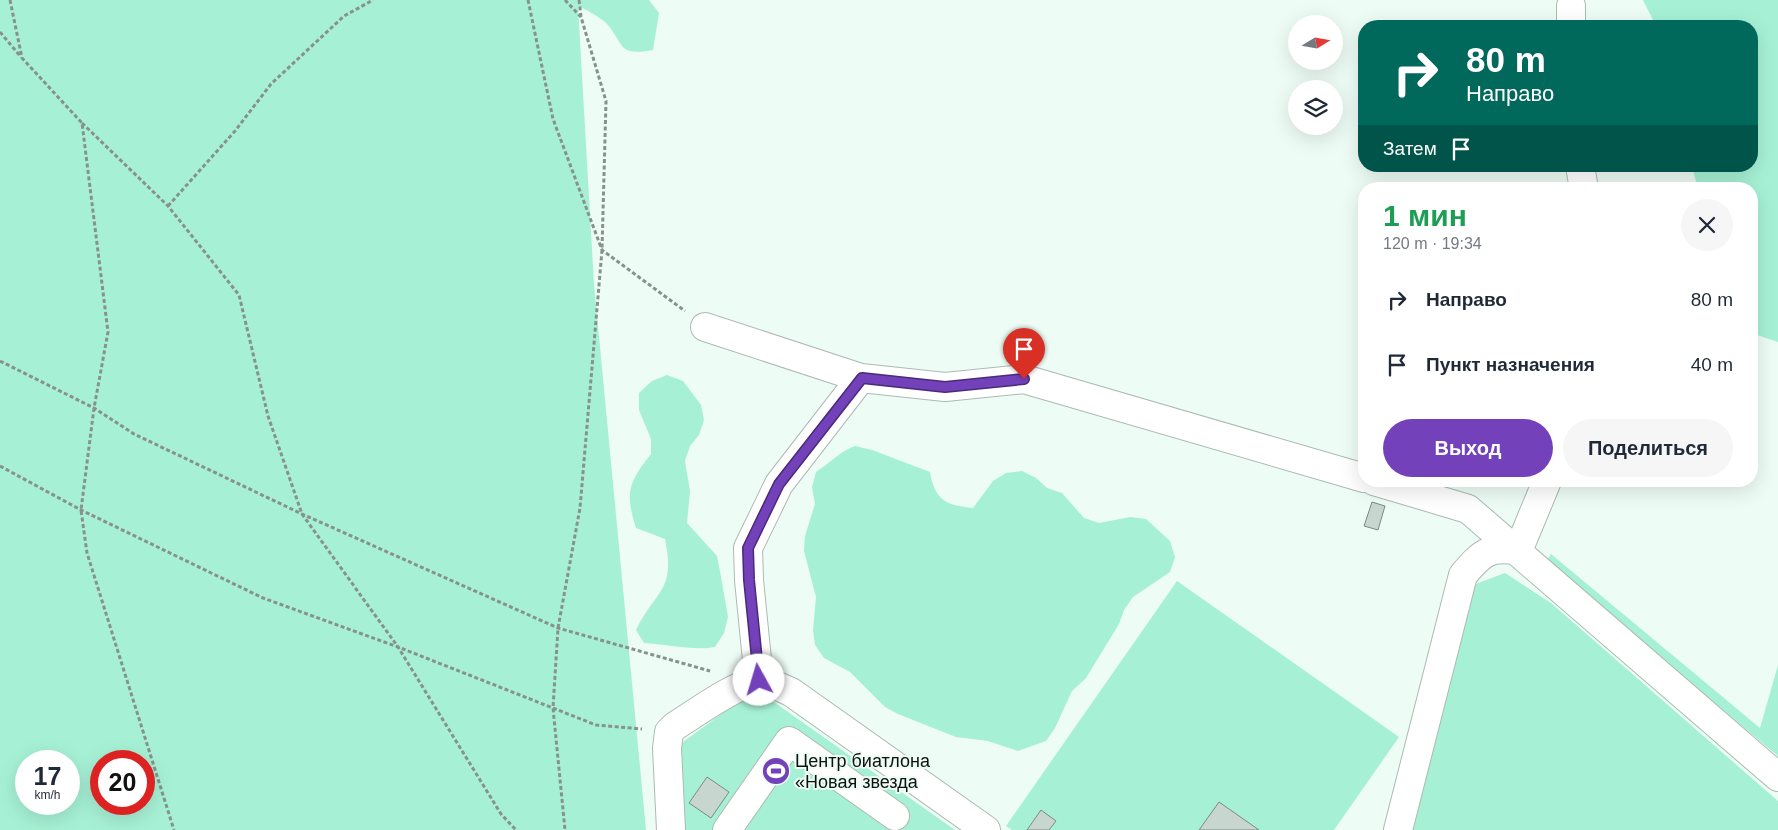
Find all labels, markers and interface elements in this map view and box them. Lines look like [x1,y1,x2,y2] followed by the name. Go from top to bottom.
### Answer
[1288,15,1342,70] north arrow
[1288,15,1343,135] map controls
[1383,40,1448,105] icon: right
[1466,40,1546,79] text: 80 m
[1288,80,1343,135] button: layers
[1466,81,1554,106] text: Направо
[1447,135,1475,163] icon: arrive
[1383,138,1437,159] text: Затем
[1383,199,1467,232] text: 1 мин
[1681,199,1733,251] button: close
[1383,235,1482,252] text: 120 m · 19:34
[1383,286,1411,314] icon: right
[1426,289,1507,310] text: Направо
[1691,289,1733,310] text: 80 m
[1003,328,1045,379] pin
[1010,335,1038,363] icon: arrive
[1383,351,1411,379] icon: arrive
[1426,354,1595,375] text: Пункт назначения
[1691,354,1733,375] text: 40 m
[1383,419,1553,477] button: Выход
[1563,419,1733,477] button: Поделиться
[732,653,784,705] position arrow
[90,750,155,815] speed limit sign: 20
[795,751,931,792] place label: Центр биатлона «Новая звезда
[761,756,791,786] sports icon: Центр биатлона «Новая звезда
[34,762,61,790] text: 17
[34,788,61,802] text: km/h

